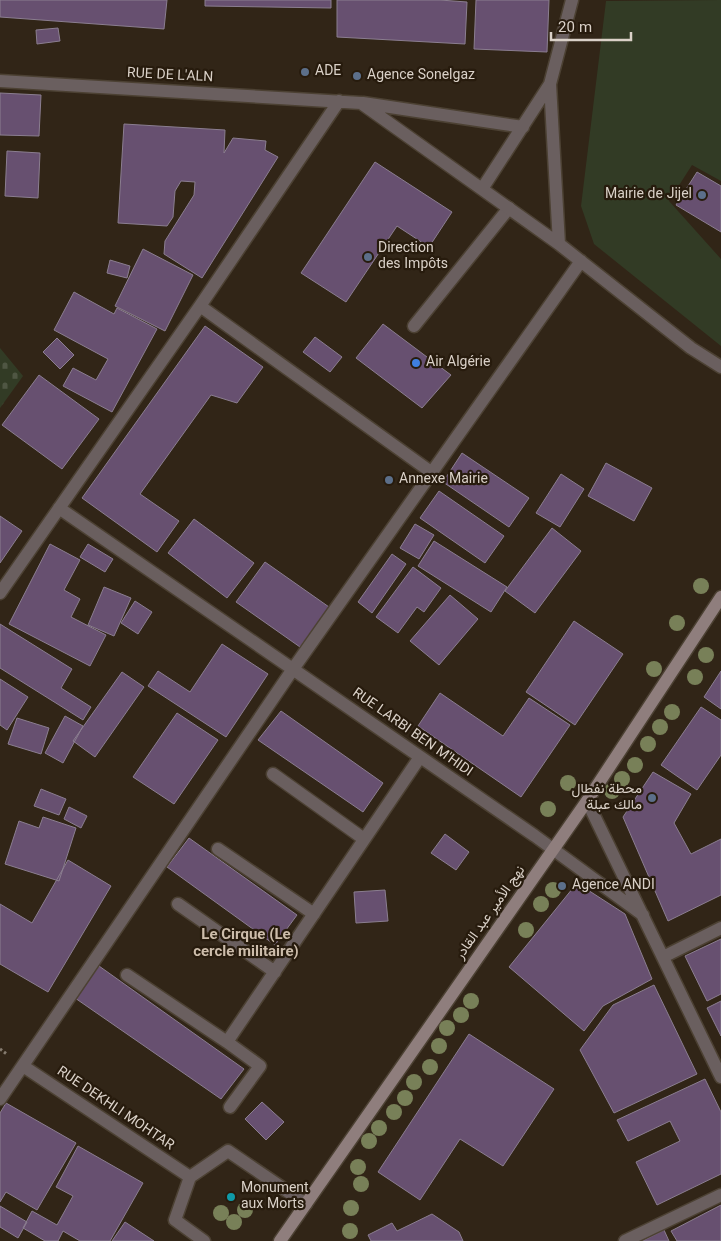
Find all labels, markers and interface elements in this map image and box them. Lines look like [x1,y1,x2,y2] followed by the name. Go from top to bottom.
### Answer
[551,10,631,42] scale bar
[558,17,592,40] text: 20 m
[315,61,341,83] place label: ADE
[126,63,214,89] street label: RUE DE L'ALN
[367,65,475,87] place label: Agence Sonelgaz
[299,66,311,78] marker: ADE
[351,70,363,82] marker: Agence Sonelgaz
[605,184,692,206] place label: Mairie de Jijel
[696,189,708,201] marker: Mairie de Jijel
[378,238,448,276] place label: Direction des Impôts
[362,251,374,263] marker: Direction des Impôts
[426,352,490,374] place label: Air Algérie
[410,357,422,369] marker: Air Algérie
[399,469,488,491] place label: Annexe Mairie
[383,474,395,486] marker: Annexe Mairie
[347,683,477,783] street label: RUE LARBI BEN M'HIDI
[572,779,642,817] place label: محطة نفطال مالك عبلة
[646,792,658,804] marker: محطة نفطال مالك عبلة
[450,861,532,965] street label: نهج الأمير عبد القادر
[572,875,655,897] place label: Agence ANDI
[556,880,568,892] marker: Agence ANDI
[193,924,299,964] district label: Le Cirque (Le cercle militaire)
[52,1061,179,1157] street label: RUE DEKHLI MOHTAR
[241,1178,309,1216] place label: Monument aux Morts
[225,1191,237,1203] marker: Monument aux Morts

